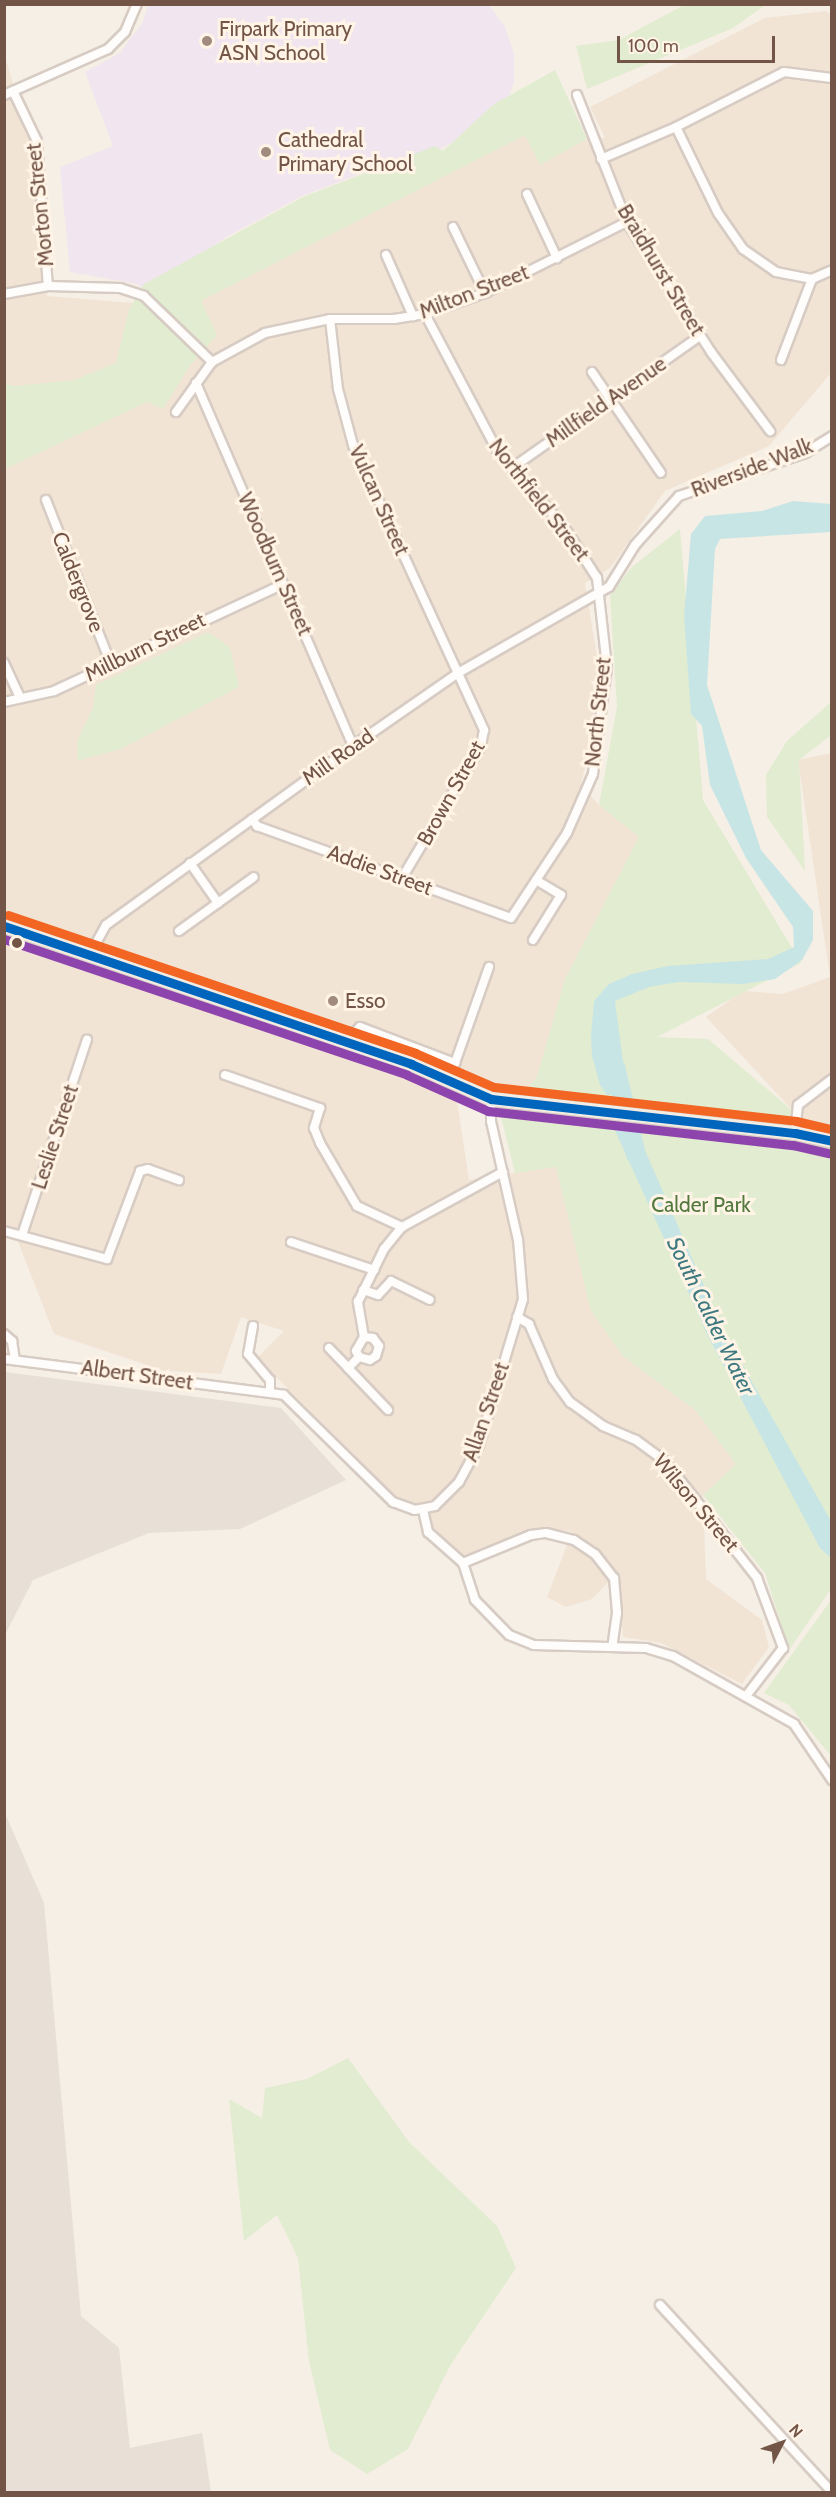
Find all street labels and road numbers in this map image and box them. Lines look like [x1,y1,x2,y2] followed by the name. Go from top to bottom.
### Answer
[21,142,59,268] street label: Morton Street
[612,200,710,340] street label: Braidhurst Street
[416,260,532,324] street label: Milton Street
[541,351,671,453] street label: Millfield Avenue
[688,433,816,503] street label: Riverside Walk
[483,434,595,566] street label: Northfield Street
[344,441,414,559] street label: Vulcan Street
[232,489,318,639] street label: Woodburn Street
[46,528,110,636] street label: Caldergrove
[81,607,209,687] street label: Millburn Street
[580,656,616,768] street label: North Street
[297,723,379,791] street label: Mill Road
[412,736,490,850] street label: Brown Street
[324,839,436,901] street label: Addie Street
[26,1081,84,1193] street label: Leslie Street
[80,1355,194,1395] street label: Albert Street
[457,1359,515,1465] street label: Allan Street
[648,1449,744,1557] street label: Wilson Street

